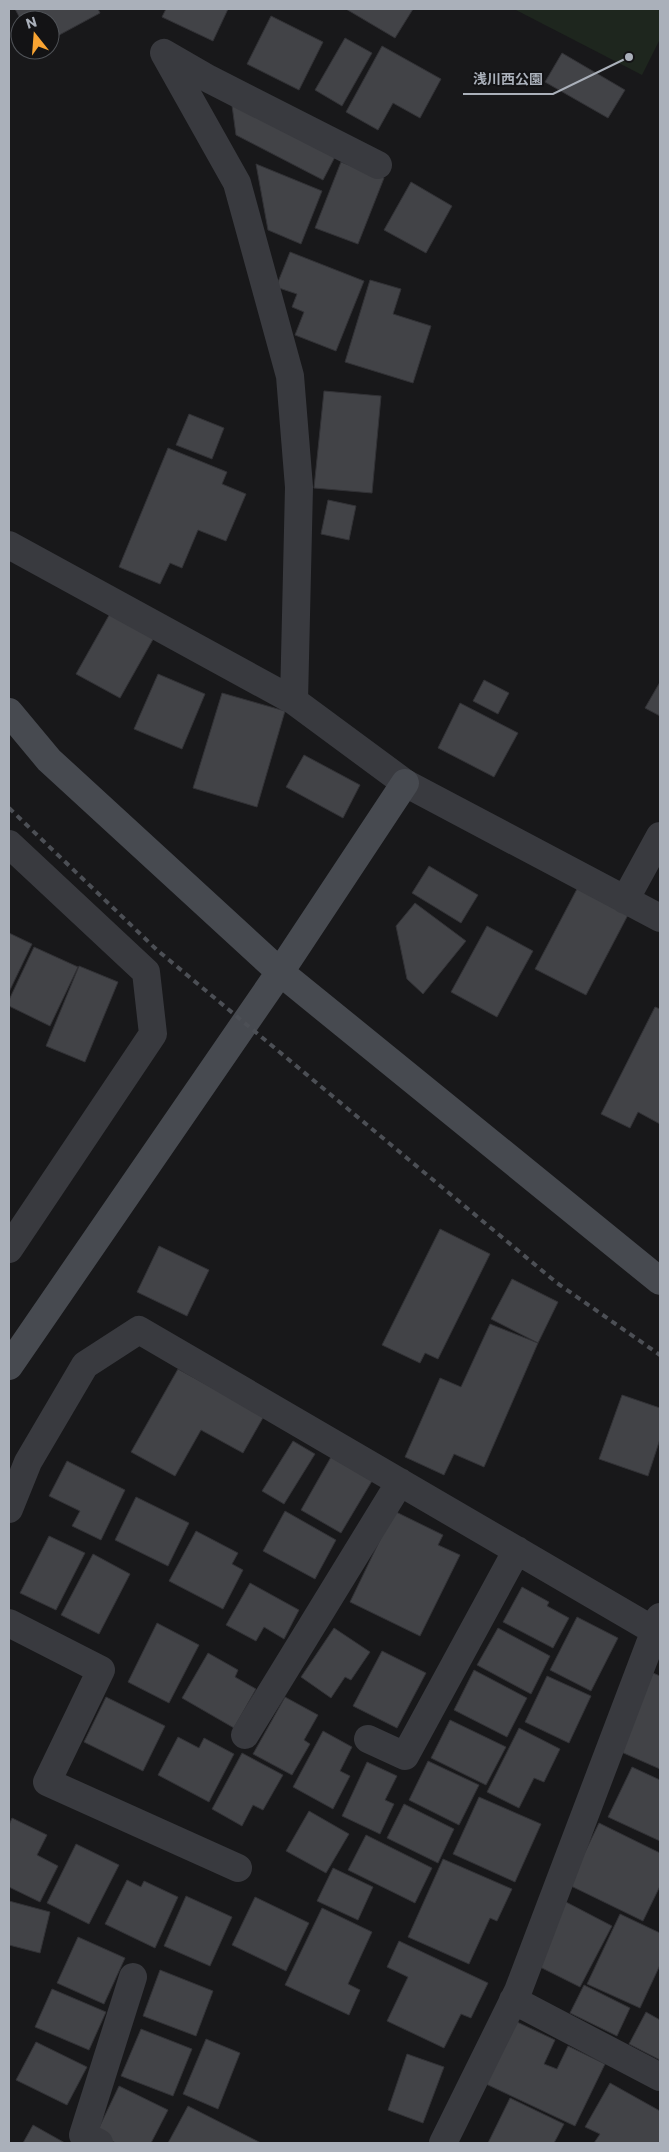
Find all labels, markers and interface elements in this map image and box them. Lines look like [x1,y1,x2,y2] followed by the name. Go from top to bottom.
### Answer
[10,10,60,60] north arrow
[24,12,39,32] text: N
[463,65,553,94] callout: 浅川西公園
[473,70,543,87] text: 浅川西公園

